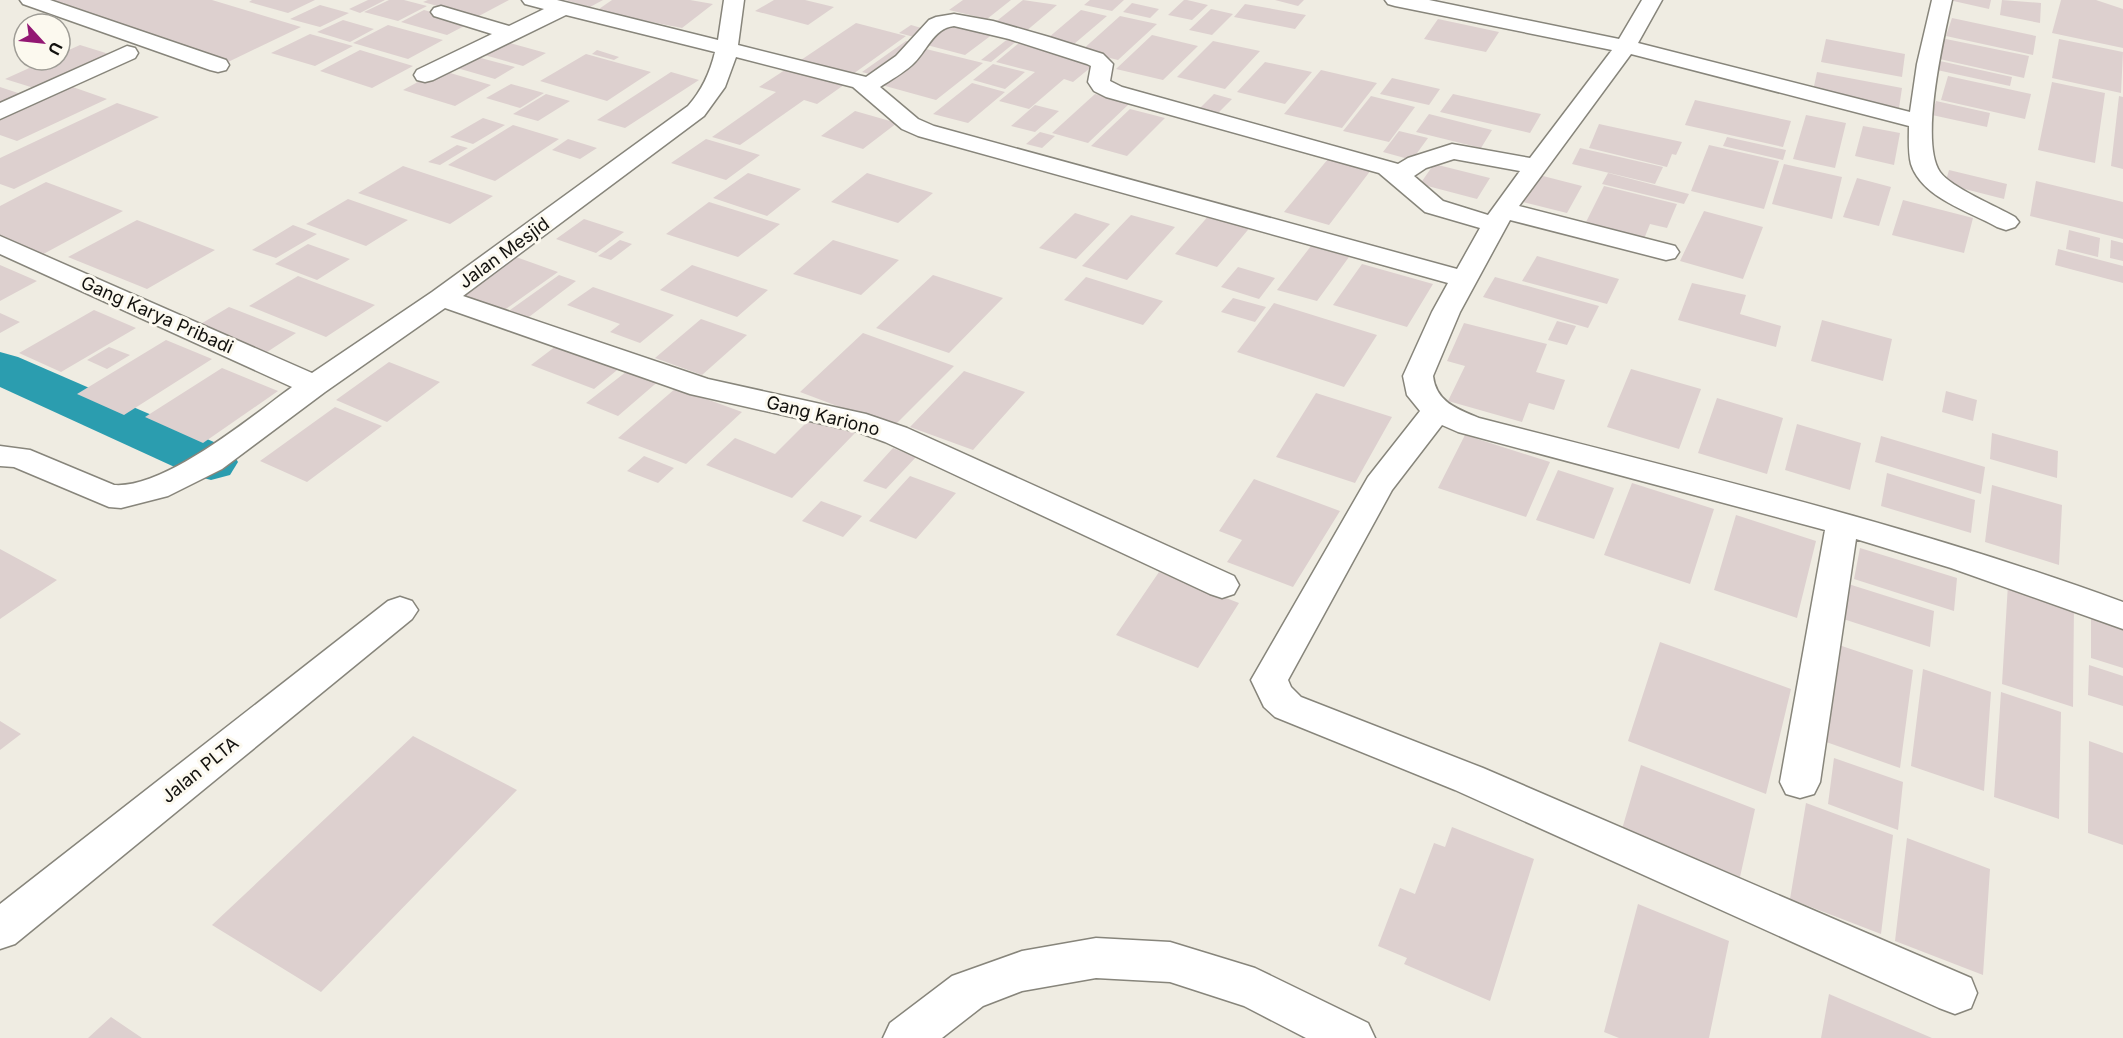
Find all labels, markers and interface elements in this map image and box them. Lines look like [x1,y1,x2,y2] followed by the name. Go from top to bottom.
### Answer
[12,12,72,72] north arrow
[44,39,67,59] text: U
[454,213,553,292] street label: Jalan Mesjid
[78,272,237,358] street label: Gang Karya Pribadi
[764,391,882,440] street label: Gang Kariono
[157,732,242,807] street label: Jalan PLTA

